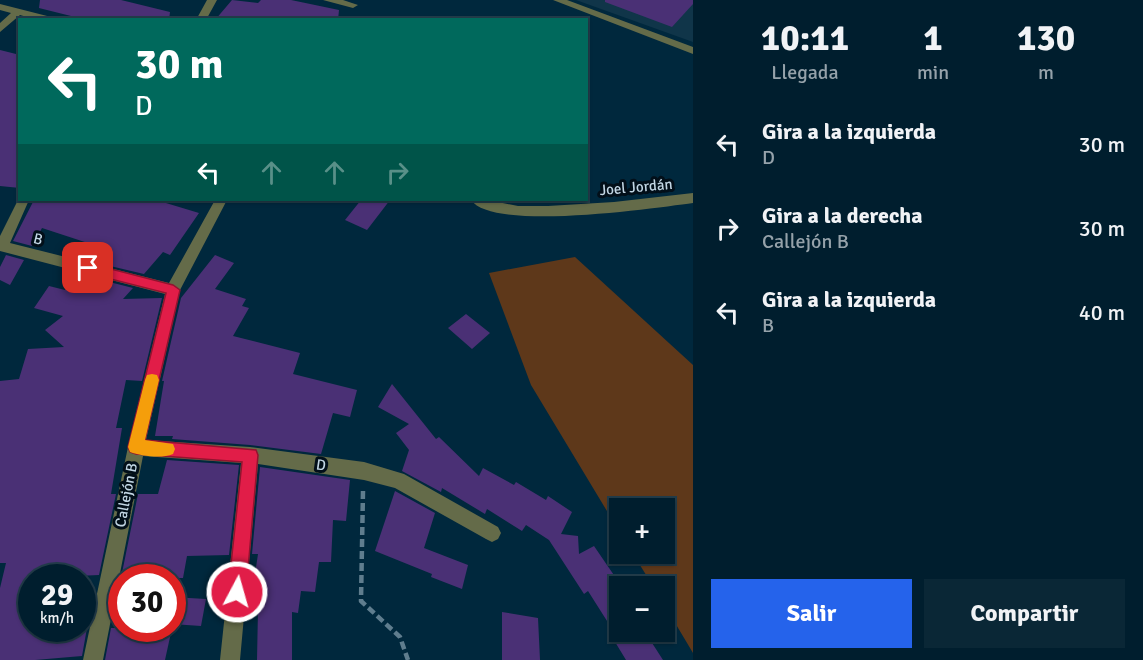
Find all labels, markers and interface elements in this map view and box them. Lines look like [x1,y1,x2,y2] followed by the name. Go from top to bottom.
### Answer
[761,16,849,61] text: 10:11
[923,16,943,61] text: 1
[1017,16,1075,61] text: 130
[135,39,224,90] text: 30 m
[36,42,114,120] icon: left
[771,60,839,85] text: Llegada
[917,60,949,85] text: min
[1038,60,1054,85] text: m
[135,90,153,123] text: D
[762,118,936,145] text: Gira a la izquierda
[711,128,744,161] icon: left
[1079,131,1125,158] text: 30 m
[762,145,775,170] text: D
[192,156,225,189] icon: left
[255,156,288,189] icon: ahead
[318,156,351,189] icon: ahead
[381,156,414,189] icon: right
[599,175,673,199] street label: Joel Jordán
[762,202,923,229] text: Gira a la derecha
[711,212,744,245] icon: right
[1079,215,1125,242] text: 30 m
[31,229,45,249] street label: B
[762,229,849,254] text: Callejón B
[62,242,113,293] pin
[71,251,104,284] icon: arrive
[762,286,936,313] text: Gira a la izquierda
[711,296,744,329] icon: left
[1079,299,1125,326] text: 40 m
[762,313,774,338] text: B
[315,455,327,475] street label: D
[111,461,141,529] street label: Callejón B
[609,498,675,642] map controls
[609,498,675,564] button: +
[205,560,269,624] position arrow
[108,564,186,642] speed limit sign: 30
[609,576,675,642] button: −
[41,577,73,614] text: 29
[711,579,912,648] button: Salir
[924,579,1125,648] button: Compartir
[40,609,74,627] text: km/h

